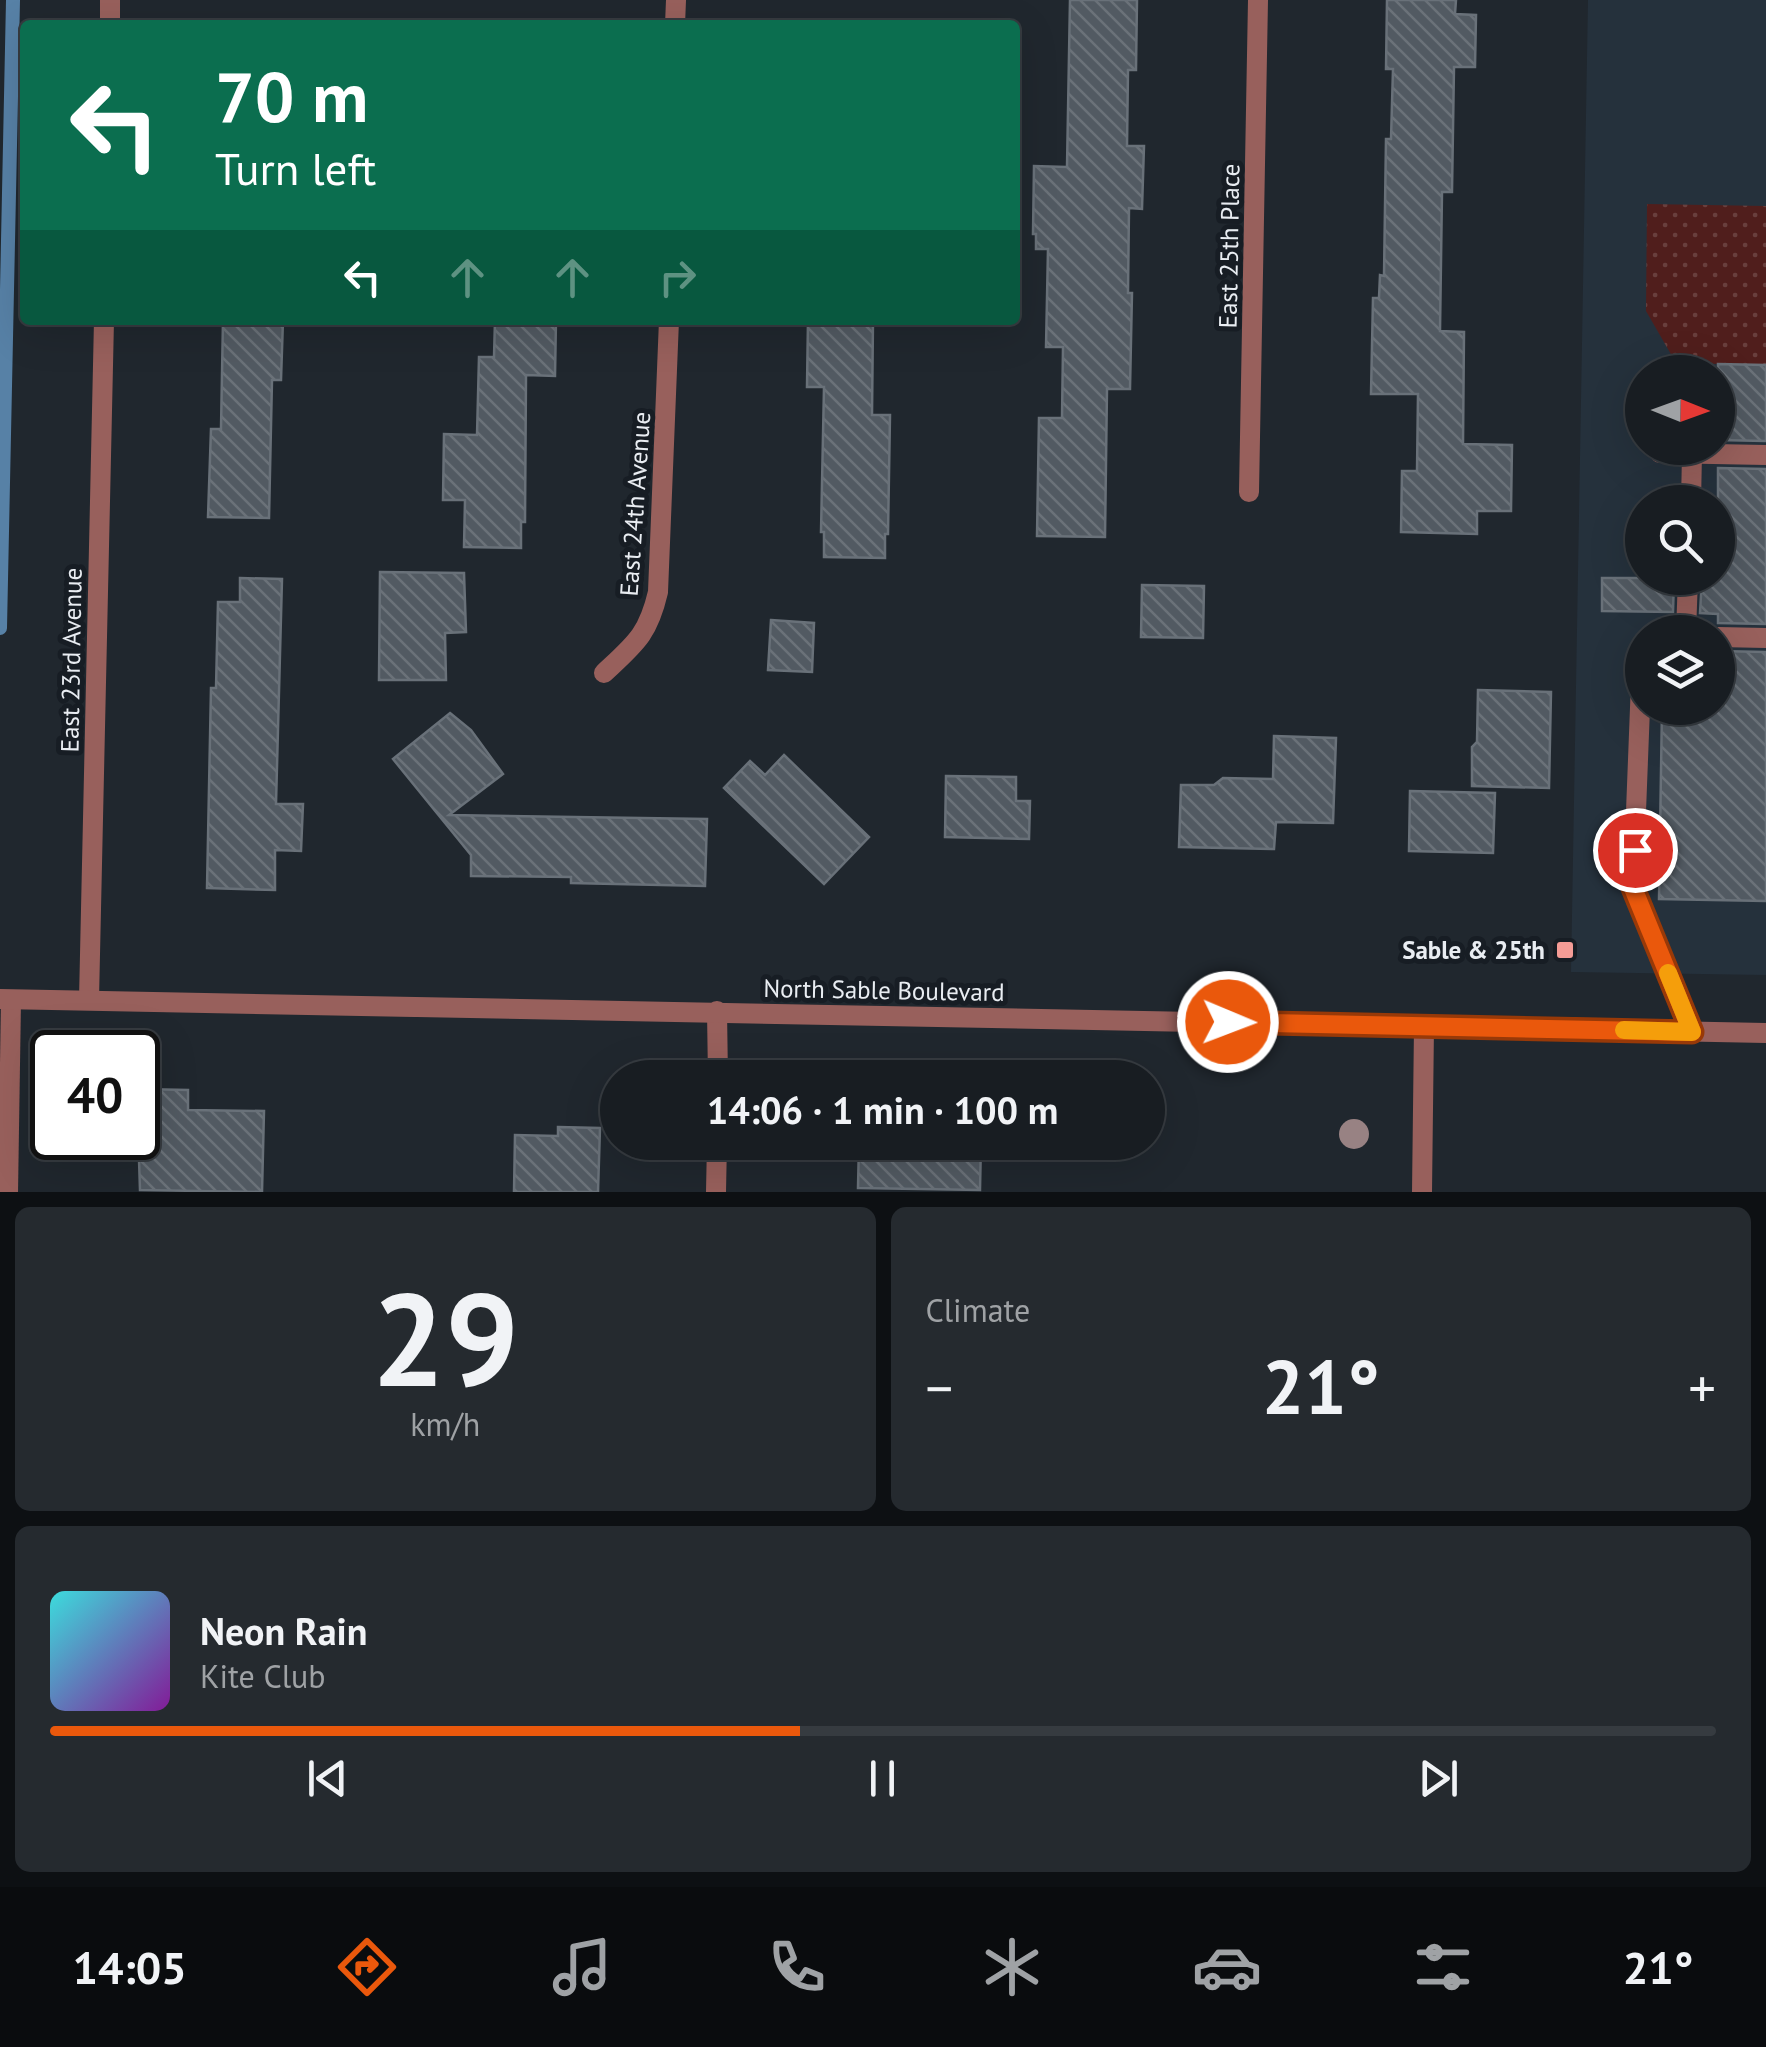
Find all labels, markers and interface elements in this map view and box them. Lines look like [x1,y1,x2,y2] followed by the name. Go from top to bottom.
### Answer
[215,51,368,141] text: 70 m
[50,60,180,190] icon: left
[215,139,376,197] text: Turn left
[1212,163,1246,329] street label: East 25th Place
[335,250,390,305] icon: left
[440,250,495,305] icon: ahead
[545,250,600,305] icon: ahead
[650,250,705,305] icon: right
[1625,355,1735,465] north arrow
[1625,355,1735,725] map controls
[613,411,657,597] street label: East 24th Avenue
[1625,485,1735,595] button: search
[53,567,89,753] street label: East 23rd Avenue
[1625,615,1735,725] button: layers
[1593,808,1678,893] pin
[1608,823,1663,878] icon: arrive
[1402,934,1545,966] place label: Sable & 25th
[1554,939,1576,961] marker: Sable & 25th
[1176,970,1280,1074] position arrow
[763,972,1005,1008] street label: North Sable Boulevard
[30,1030,160,1160] speed limit sign: 40
[707,1085,1058,1134] text: 14:06 · 1 min · 100 m
[372,1254,519,1422] text: 29
[926,1289,1030,1331] text: Climate
[1262,1338,1380,1435] text: 21°
[926,1352,953,1423] text: −
[1688,1352,1716,1423] text: +
[410,1403,480,1445] text: km/h
[200,1606,367,1655] text: Neon Rain
[200,1655,326,1697] text: Kite Club
[300,1751,355,1806] icon: previous
[855,1751,910,1806] icon: pause
[1411,1751,1466,1806] icon: next
[332,1932,402,2002] icon: directions
[547,1932,617,2002] icon: music
[762,1932,832,2002] icon: phone
[977,1932,1047,2002] icon: climate
[1192,1932,1262,2002] icon: car
[1408,1932,1478,2002] icon: filters
[73,1938,187,1996] text: 14:05
[1623,1938,1693,1996] text: 21°

